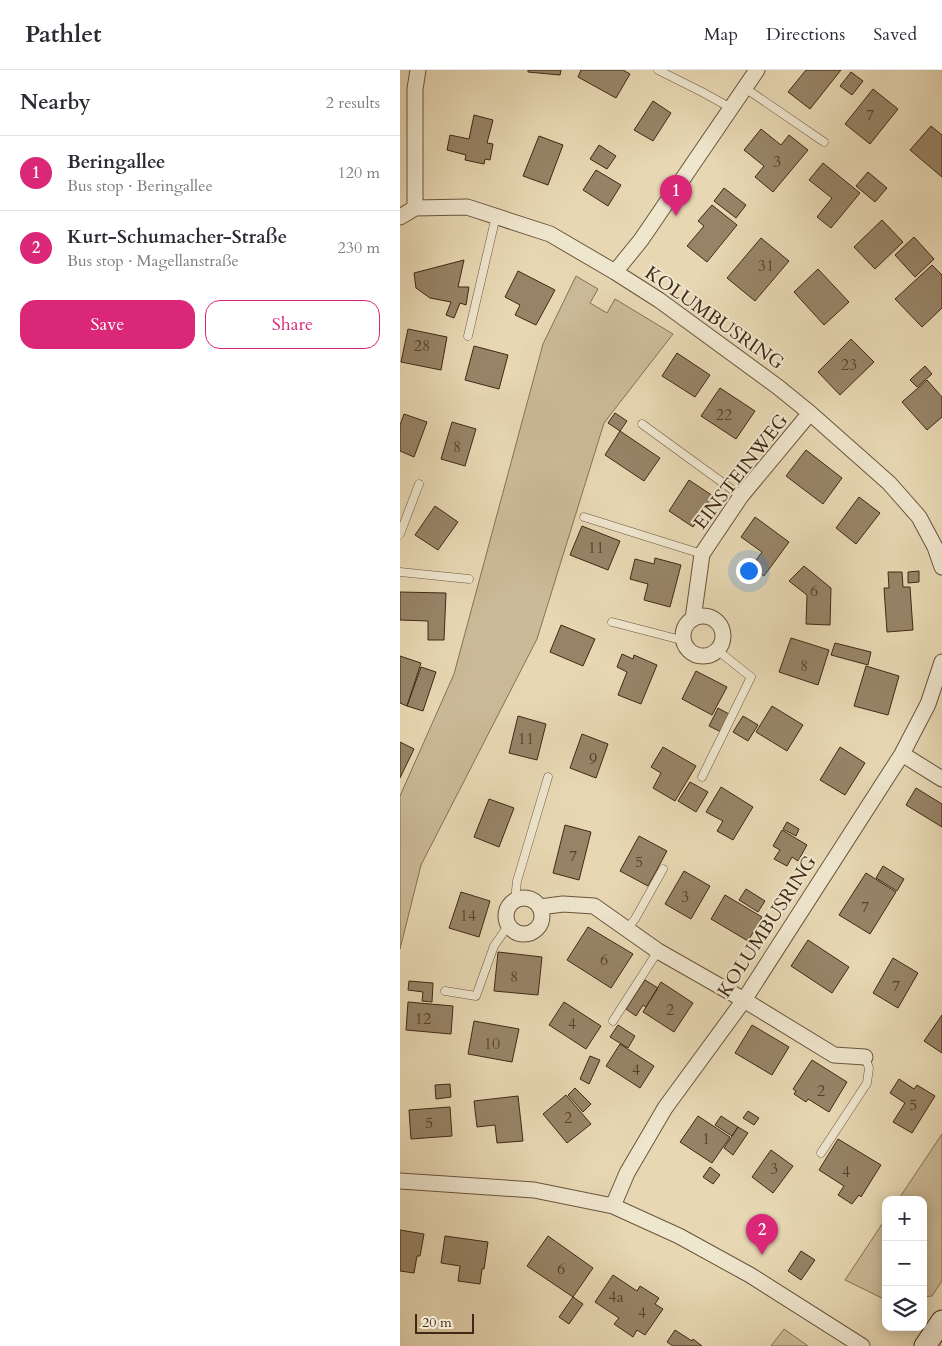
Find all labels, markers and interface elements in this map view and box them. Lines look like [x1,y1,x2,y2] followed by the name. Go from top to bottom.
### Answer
[25,18,102,51] text: Pathlet
[704,22,738,47] text: Map
[766,22,845,47] text: Directions
[873,22,917,47] text: Saved
[20,88,91,117] text: Nearby
[326,92,380,114] text: 2 results
[866,104,874,126] house number: 7
[67,149,165,175] text: Beringallee
[773,151,781,173] house number: 3
[32,162,40,184] text: 1
[338,162,380,184] text: 120 m
[67,175,213,197] text: Bus stop · Beringallee
[660,175,692,216] pin: 1
[67,224,287,250] text: Kurt-Schumacher-Straße
[32,237,40,259] text: 2
[338,237,380,259] text: 230 m
[67,250,239,272] text: Bus stop · Magellanstraße
[758,255,774,277] house number: 31
[640,260,789,376] street label: KOLUMBUSRING
[20,300,195,349] button: Save
[205,300,380,349] button: Share
[414,335,430,357] house number: 28
[841,354,857,376] house number: 23
[716,404,732,426] house number: 22
[687,408,794,535] street label: EINSTEINWEG
[453,436,461,458] house number: 8
[588,537,604,559] house number: 11
[736,558,762,584] your location
[810,580,818,602] house number: 6
[800,655,808,677] house number: 8
[518,728,534,750] house number: 11
[589,748,597,770] house number: 9
[569,845,577,867] house number: 7
[635,851,643,873] house number: 5
[711,851,822,1003] street label: KOLUMBUSRING
[681,886,689,908] house number: 3
[861,896,869,918] house number: 7
[460,905,476,927] house number: 14
[600,949,608,971] house number: 6
[510,966,518,988] house number: 8
[892,975,900,997] house number: 7
[666,999,674,1021] house number: 2
[415,1008,431,1030] house number: 12
[568,1013,576,1035] house number: 4
[484,1033,500,1055] house number: 10
[632,1059,640,1081] house number: 4
[817,1080,825,1102] house number: 2
[909,1094,917,1116] house number: 5
[564,1107,572,1129] house number: 2
[425,1112,433,1134] house number: 5
[702,1128,710,1150] house number: 1
[770,1158,778,1180] house number: 3
[842,1161,850,1183] house number: 4
[882,1196,927,1331] map controls
[882,1196,927,1241] button: +
[746,1214,778,1255] pin: 2
[882,1241,927,1286] button: −
[557,1258,565,1280] house number: 6
[608,1286,624,1308] house number: 4a
[882,1286,927,1331] button: layers
[638,1302,646,1324] house number: 4
[415,1311,474,1334] scale bar
[422,1313,452,1332] text: 20 m

